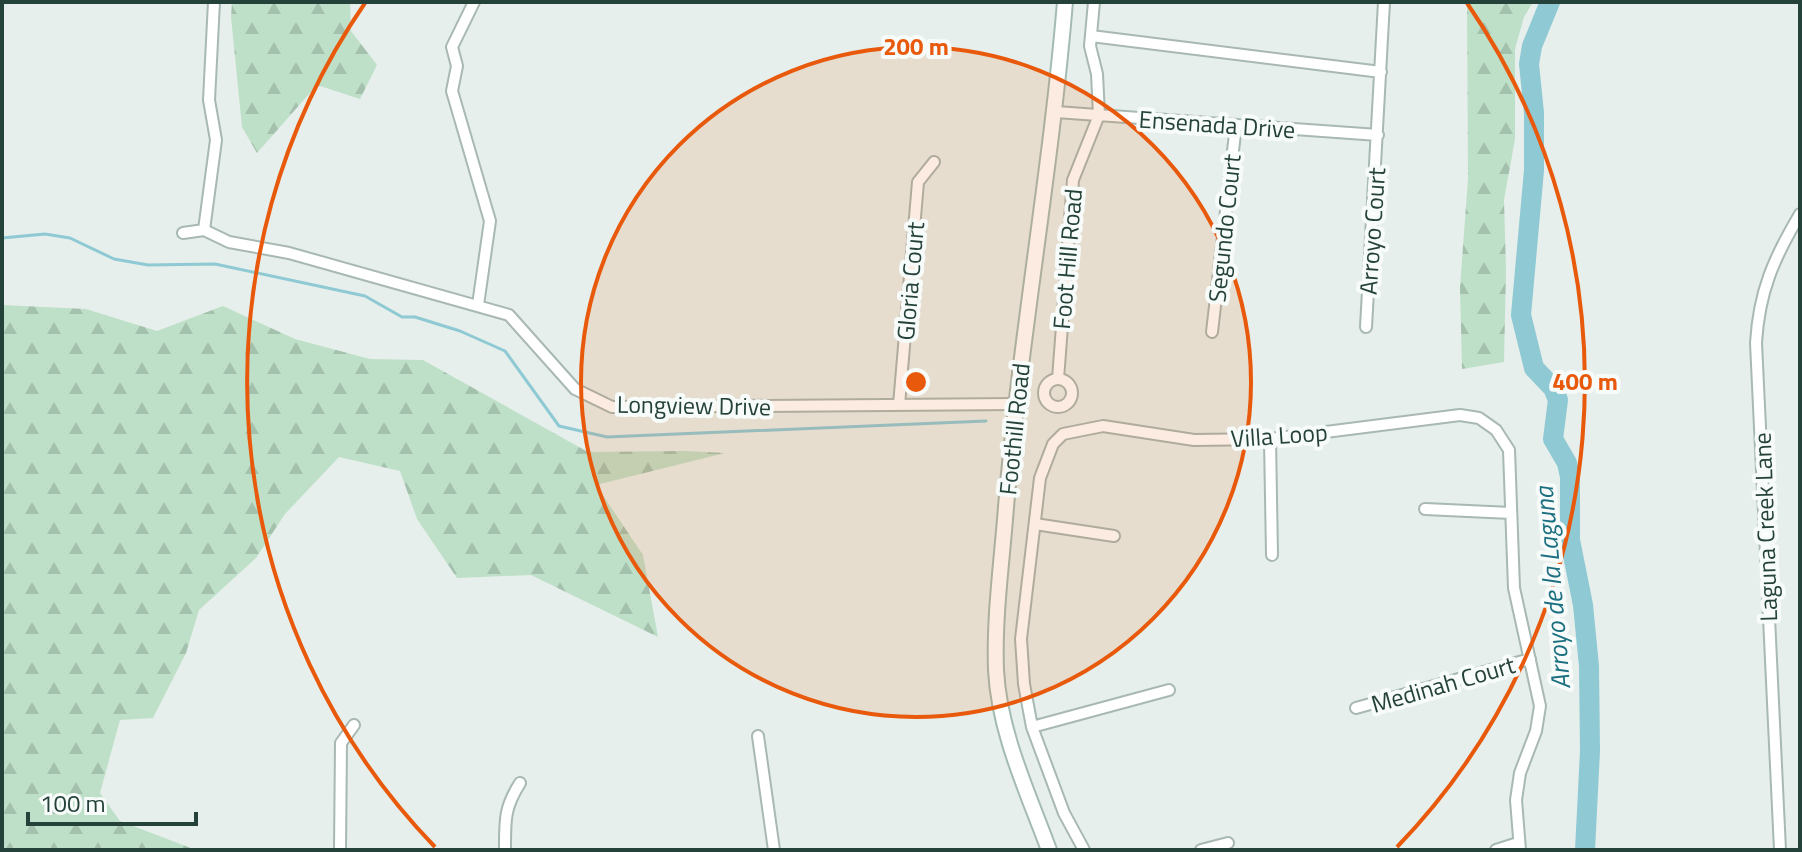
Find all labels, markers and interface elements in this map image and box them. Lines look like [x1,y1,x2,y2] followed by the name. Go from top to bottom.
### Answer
[883,28,949,64] text: 200 m
[1138,101,1296,147] street label: Ensenada Drive
[1198,152,1250,304] street label: Segundo Court
[1350,166,1394,296] street label: Arroyo Court
[1043,187,1091,331] street label: Foot Hill Road
[887,220,933,342] street label: Gloria Court
[989,361,1039,497] street label: Foothill Road
[1552,363,1618,399] text: 400 m
[902,368,930,396] centre of rings
[617,386,771,424] street label: Longview Drive
[1229,414,1329,456] street label: Villa Loop
[1744,432,1786,622] street label: Laguna Creek Lane
[1524,483,1580,691] water label: Arroyo de la Laguna
[1367,646,1520,722] street label: Medinah Court
[28,776,196,826] scale bar
[40,785,106,821] text: 100 m

